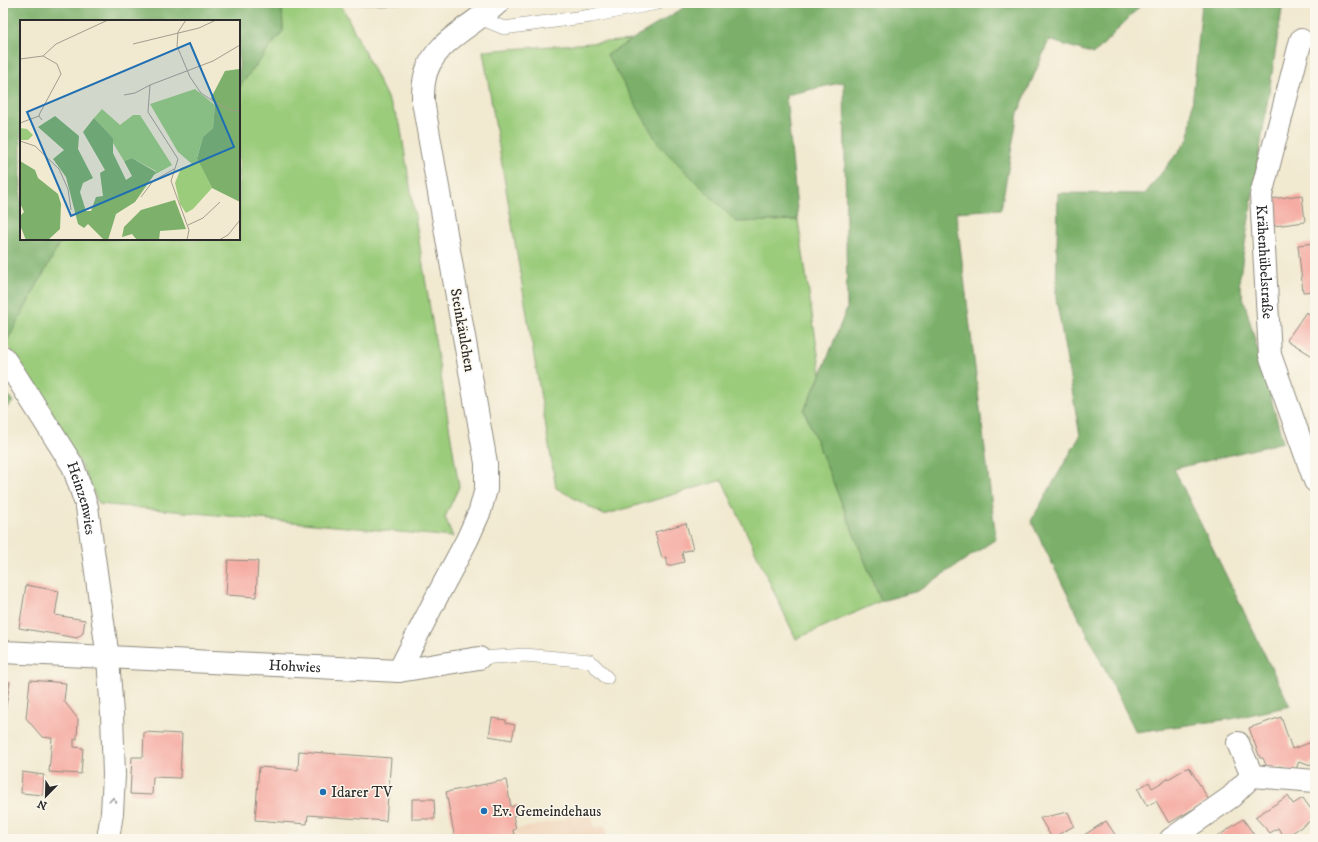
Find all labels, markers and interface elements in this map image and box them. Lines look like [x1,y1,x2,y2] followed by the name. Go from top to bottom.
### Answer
[20,20,240,240] inset map
[1252,204,1277,319] street label: Krähenhübelstraße
[446,287,479,373] street label: Steinkäulchen
[62,459,100,536] street label: Heinzenwies
[268,656,321,677] street label: Hohwies
[26,776,66,816] north arrow
[331,783,393,802] place label: Idarer TV
[318,787,328,797] marker: Idarer TV
[36,796,49,812] text: N
[109,797,117,803] one-way arrow
[492,802,601,821] place label: Ev. Gemeindehaus
[479,806,489,816] marker: Ev. Gemeindehaus

